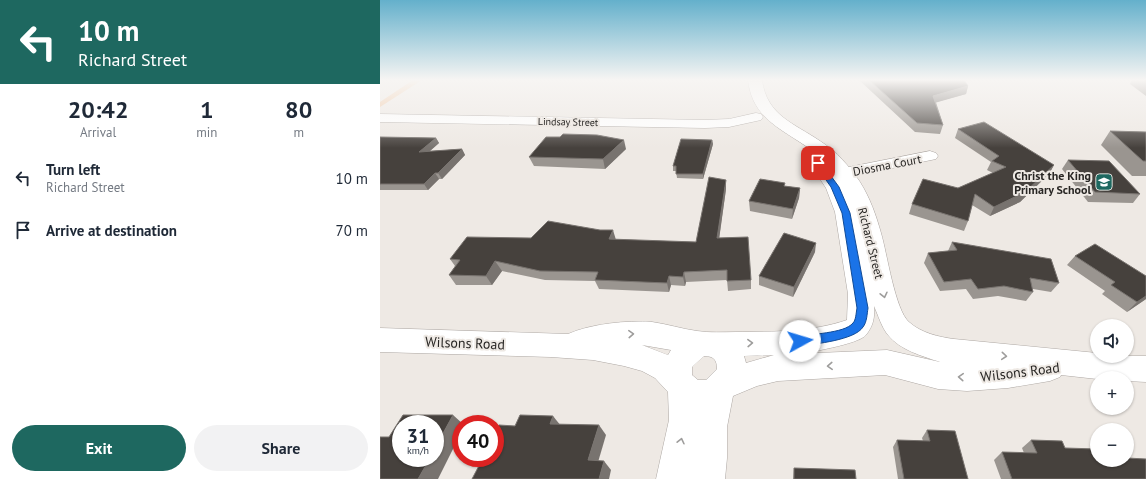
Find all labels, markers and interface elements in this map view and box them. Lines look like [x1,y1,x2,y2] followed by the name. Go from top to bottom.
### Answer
[78,12,139,49] text: 10 m
[12,16,64,68] icon: left
[78,48,187,71] text: Richard Street
[68,94,129,125] text: 20:42
[200,94,214,125] text: 1
[285,94,312,125] text: 80
[538,115,599,129] street label: Lindsay Street
[80,124,116,141] text: Arrival
[196,124,217,141] text: min
[293,124,304,141] text: m
[801,146,835,180] pin
[852,151,922,179] street label: Diosma Court
[807,152,829,174] icon: arrive
[46,160,100,179] text: Turn left
[12,167,34,189] icon: left
[1014,168,1091,197] place label: Christ the King Primary School
[335,169,368,188] text: 10 m
[1094,172,1114,192] school or university icon: Christ the King Primary School
[46,179,125,196] text: Richard Street
[855,206,887,280] street label: Richard Street
[12,219,34,241] icon: arrive
[46,221,177,240] text: Arrive at destination
[335,221,368,240] text: 70 m
[879,292,887,298] one-way arrow
[1090,319,1134,467] map controls
[1090,319,1134,363] button: sound
[779,320,821,362] position arrow
[628,330,634,338] one-way arrow
[425,333,505,353] street label: Wilsons Road
[747,339,753,347] one-way arrow
[1001,351,1007,360] one-way arrow
[979,358,1061,386] street label: Wilsons Road
[827,362,833,371] one-way arrow
[1090,371,1134,415] button: +
[958,373,964,382] one-way arrow
[452,415,504,467] speed limit sign: 40
[407,423,429,449] text: 31
[1090,423,1134,467] button: −
[12,425,186,471] button: Exit
[194,425,368,471] button: Share
[677,438,685,444] one-way arrow
[407,444,429,457] text: km/h

